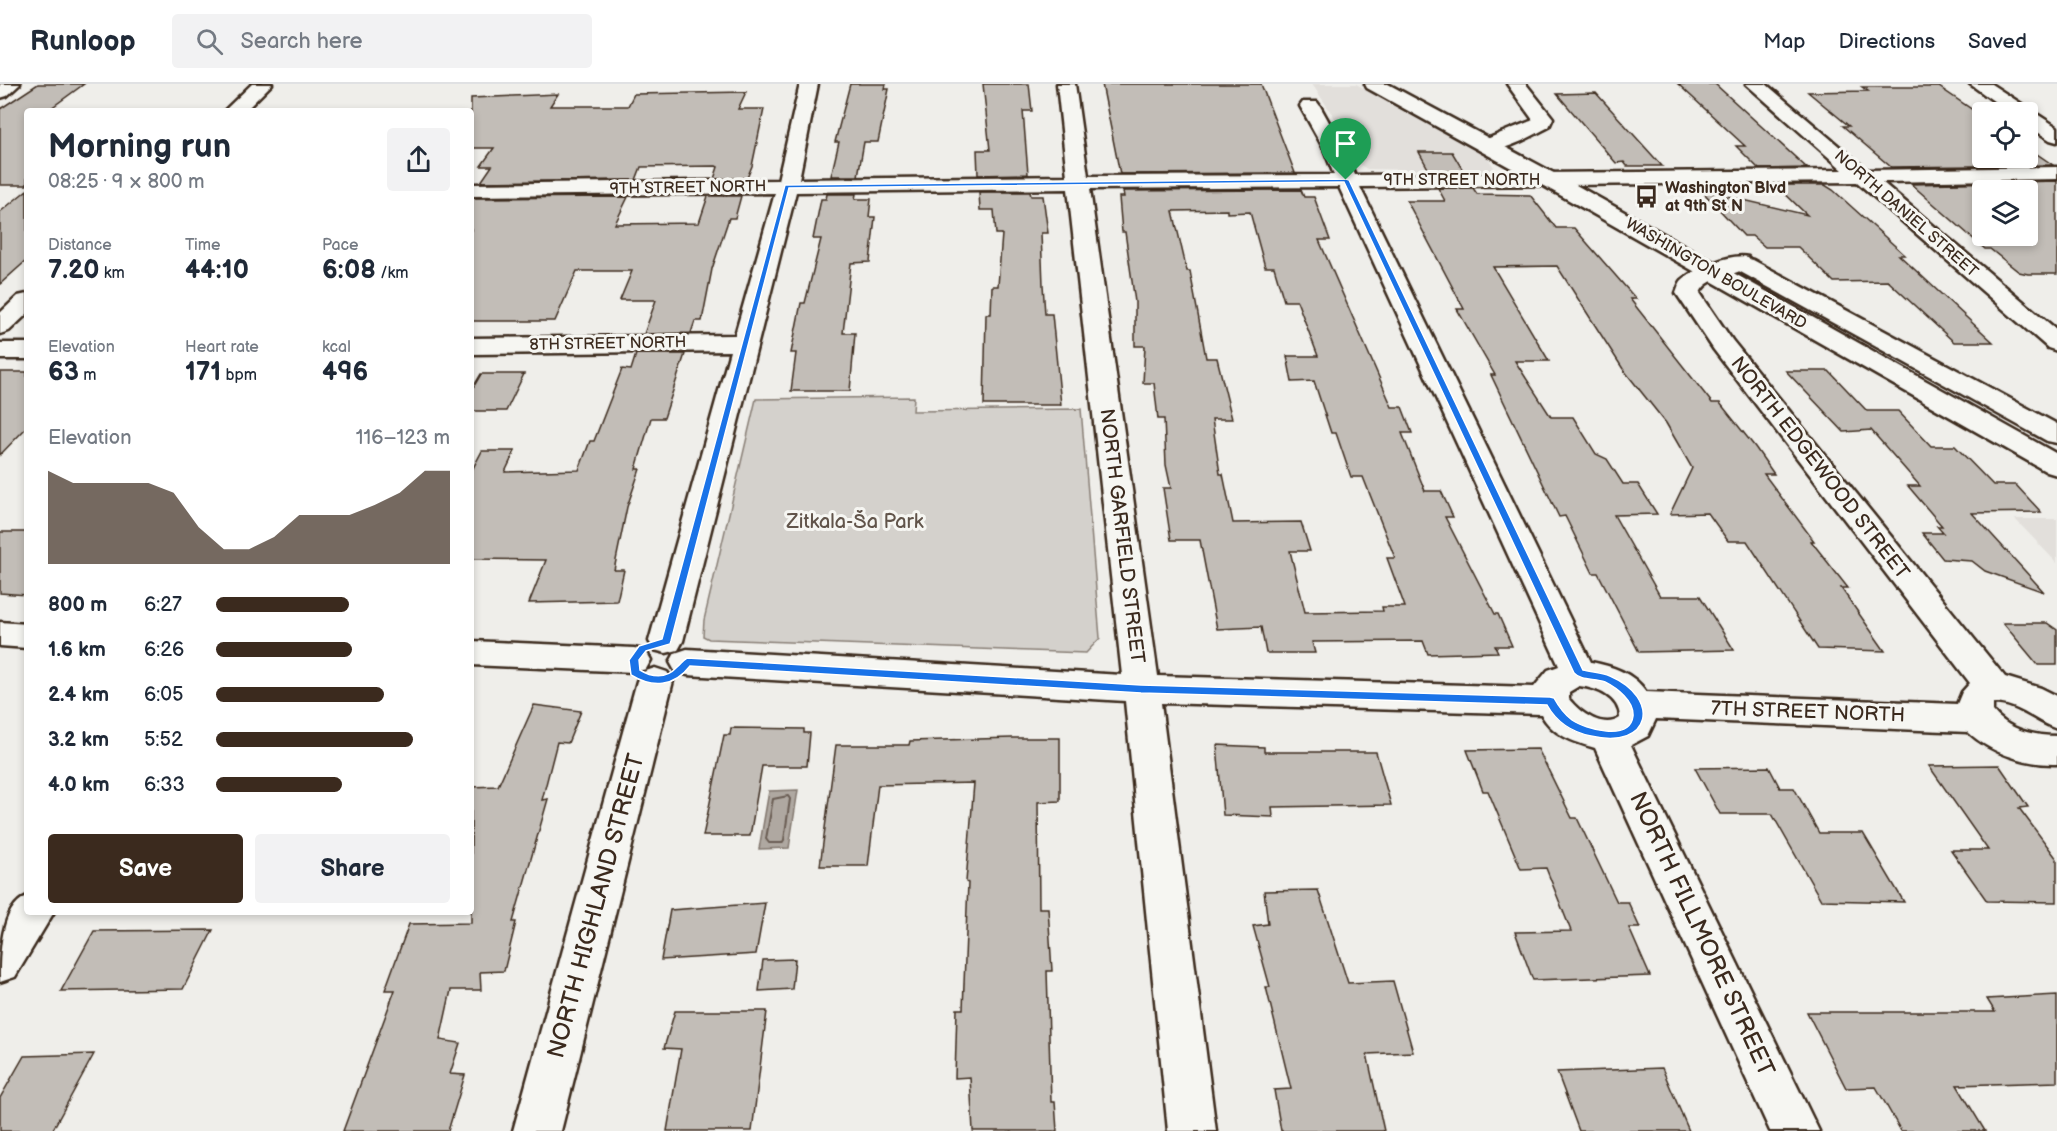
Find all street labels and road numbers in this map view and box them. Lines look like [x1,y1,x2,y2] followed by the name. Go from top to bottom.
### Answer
[1830,146,1982,282] street label: NORTH DANIEL STREET
[1384,171,1540,190] street label: 9TH STREET NORTH
[609,177,767,199] street label: 9TH STREET NORTH
[1622,214,1810,334] street label: WASHINGTON BOULEVARD
[529,333,687,355] street label: 8TH STREET NORTH
[1726,352,1914,584] street label: NORTH EDGEWOOD STREET
[1094,407,1150,665] street label: NORTH GARFIELD STREET
[1710,697,1906,727] street label: 7TH STREET NORTH
[541,750,651,1061] street label: NORTH HIGHLAND STREET
[1623,787,1781,1081] street label: NORTH FILLMORE STREET

